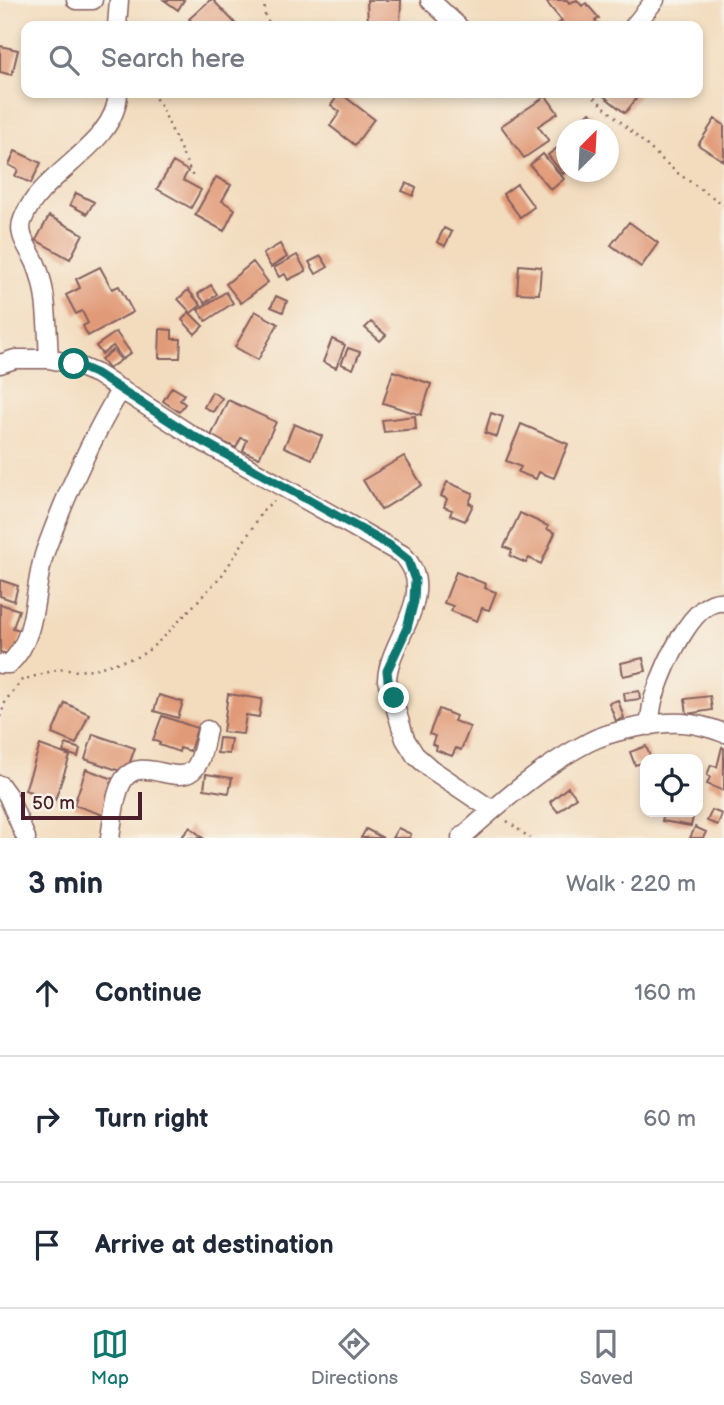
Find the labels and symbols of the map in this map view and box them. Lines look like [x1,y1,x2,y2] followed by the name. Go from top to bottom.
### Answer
[556,119,619,182] north arrow
[58,348,89,379] route start
[378,682,409,713] route end
[21,789,142,821] scale bar

